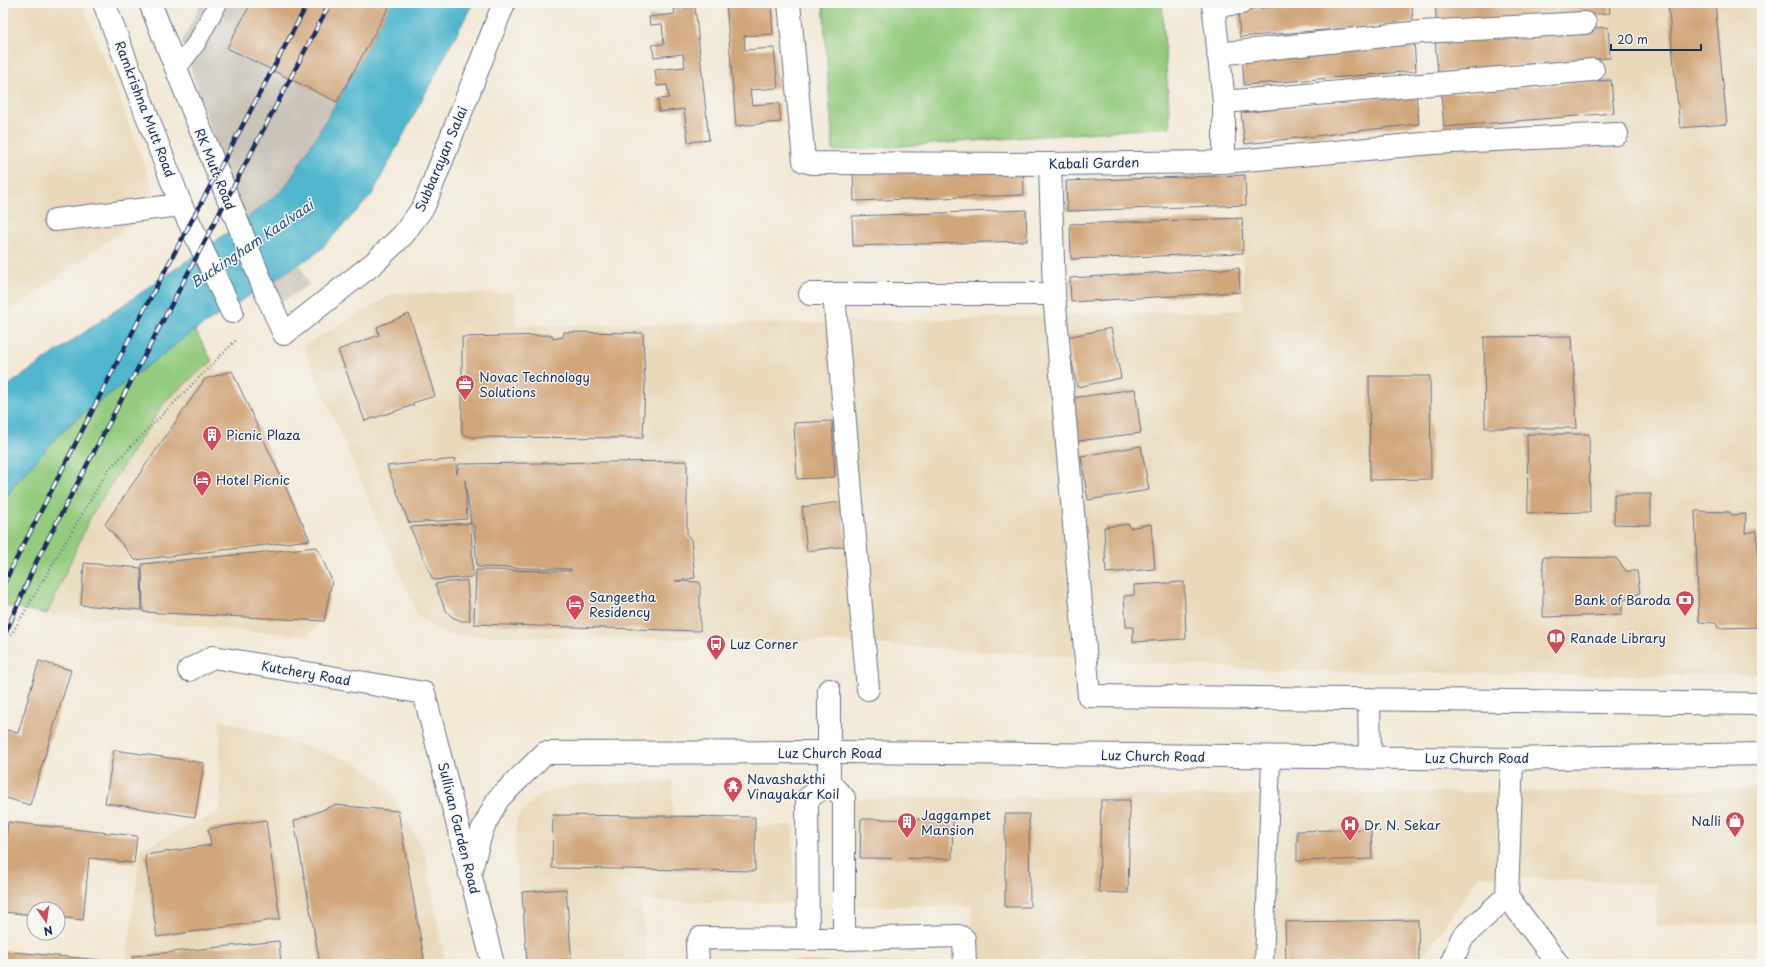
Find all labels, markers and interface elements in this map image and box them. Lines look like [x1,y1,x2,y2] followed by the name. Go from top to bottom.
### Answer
[1611,26,1701,52] scale bar
[1617,30,1648,48] text: 20 m
[111,38,180,180] street label: Ramkrishna Mutt Road
[410,103,471,214] street label: Subbarayan Salai
[190,125,240,213] street label: RK Mutt Road
[1049,152,1139,173] street label: Kabali Garden
[186,193,319,293] water label: Buckingham Kaalvaai
[479,367,590,401] place label: Novac Technology Solutions
[454,373,476,401] office icon: Novac Technology Solutions
[201,424,223,452] building icon: Picnic Plaza
[226,425,301,444] place label: Picnic Plaza
[191,469,213,497] hotel icon: Hotel Picnic
[216,470,290,489] place label: Hotel Picnic
[589,587,657,621] place label: Sangeetha Residency
[1674,589,1696,617] bank icon: Bank of Baroda
[1574,590,1671,609] place label: Bank of Baroda
[564,593,586,621] hotel icon: Sangeetha Residency
[1545,627,1567,655] library icon: Ranade Library
[1570,628,1666,647] place label: Ranade Library
[705,633,727,661] bus stop icon: Luz Corner
[730,634,799,653] place label: Luz Corner
[260,655,352,690] street label: Kutchery Road
[778,743,882,762] street label: Luz Church Road
[1101,745,1205,766] street label: Luz Church Road
[1425,748,1529,767] street label: Luz Church Road
[434,760,485,896] street label: Sullivan Garden Road
[747,769,840,803] place label: Navashakthi Vinayakar Koil
[722,775,744,803] temple icon: Navashakthi Vinayakar Koil
[921,805,991,839] place label: Jaggampet Mansion
[1724,810,1746,838] shop icon: Nalli
[896,811,918,839] building icon: Jaggampet Mansion
[1692,811,1721,830] place label: Nalli
[1339,814,1361,842] hospital icon: Dr. N. Sekar
[1364,815,1441,834] place label: Dr. N. Sekar
[26,901,66,941] north arrow
[42,922,55,941] text: N

